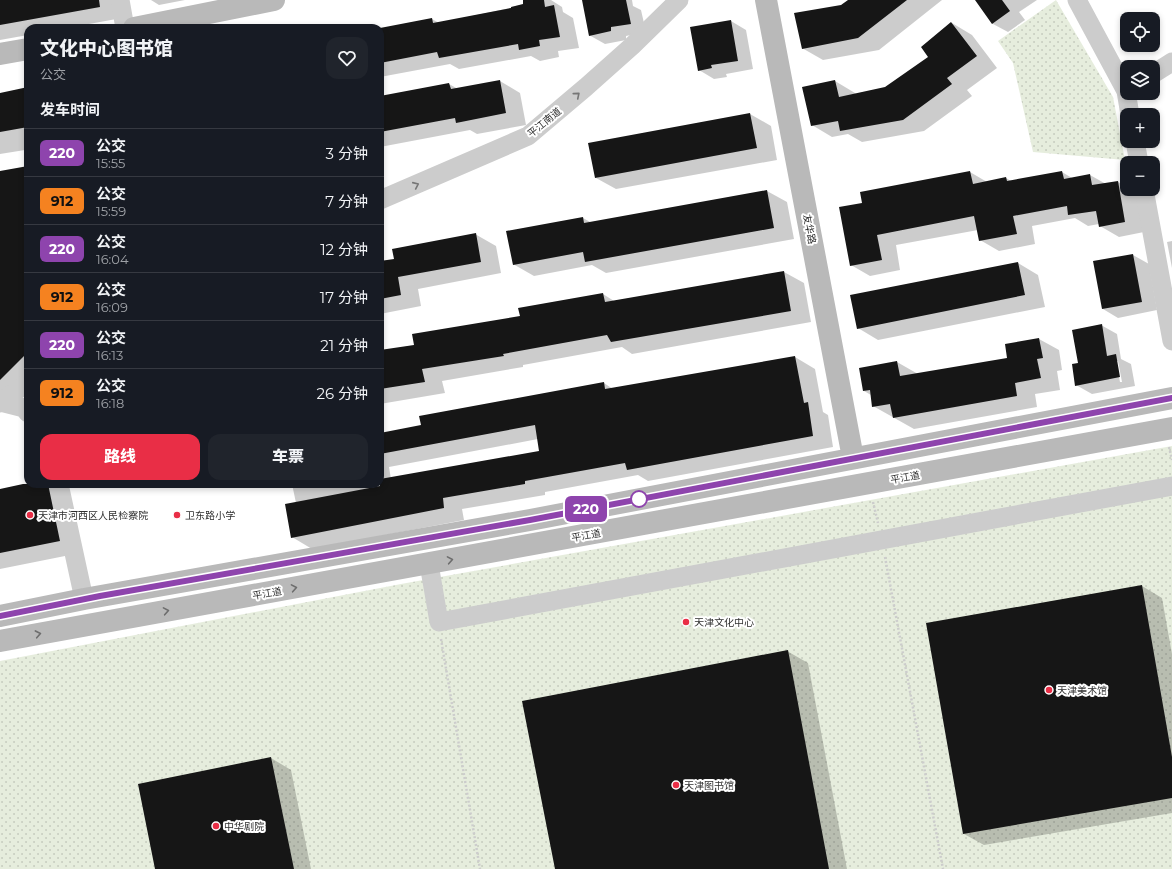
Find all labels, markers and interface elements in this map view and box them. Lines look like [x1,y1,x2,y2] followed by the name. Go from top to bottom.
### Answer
[1120,12,1160,196] map controls
[1120,12,1160,52] button: locate
[40,37,173,60] text: 文化中心图书馆
[326,37,368,79] button: heart
[1120,60,1160,100] button: layers
[40,66,66,82] text: 公交
[572,92,579,99] one-way arrow
[40,100,100,119] text: 发车时间
[525,105,564,140] street label: 平江南道
[1120,108,1160,148] button: +
[96,136,126,155] text: 公交
[49,144,75,162] text: 220
[326,144,368,163] text: 3 分钟
[96,155,125,171] text: 15:55
[1120,156,1160,196] button: −
[412,181,419,189] one-way arrow
[96,184,126,203] text: 公交
[51,192,73,210] text: 912
[325,192,368,211] text: 7 分钟
[96,203,126,219] text: 15:59
[800,213,819,245] street label: 友华路
[96,232,126,251] text: 公交
[49,240,75,258] text: 220
[320,240,368,259] text: 12 分钟
[96,251,129,267] text: 16:04
[96,280,126,299] text: 公交
[51,288,73,306] text: 912
[320,288,368,307] text: 17 分钟
[96,299,128,315] text: 16:09
[96,328,126,347] text: 公交
[49,336,75,354] text: 220
[320,336,368,355] text: 21 分钟
[96,347,123,363] text: 16:13
[96,376,126,395] text: 公交
[51,384,73,402] text: 912
[316,384,368,403] text: 26 分钟
[96,395,124,411] text: 16:18
[40,434,200,480] button: 路线
[208,434,368,480] button: 车票
[889,468,921,486] street label: 平江道
[630,490,648,508] unlabelled marker
[563,496,609,522] line badge: 220
[573,500,599,518] text: 220
[38,509,148,522] place label: 天津市河西区人民检察院
[185,509,235,522] place label: 卫东路小学
[25,510,35,520] marker: 天津市河西区人民检察院
[172,510,182,520] marker: 卫东路小学
[570,526,602,544] street label: 平江道
[447,556,453,565] one-way arrow
[251,584,283,602] street label: 平江道
[291,584,297,593] one-way arrow
[163,607,169,616] one-way arrow
[694,616,754,629] place label: 天津文化中心
[681,617,691,627] marker: 天津文化中心
[35,630,41,639] one-way arrow
[1057,684,1107,697] place label: 天津美术馆
[1044,685,1054,695] marker: 天津美术馆
[684,779,734,792] place label: 天津图书馆
[671,780,681,790] marker: 天津图书馆
[224,820,264,833] place label: 中华剧院
[211,821,221,831] marker: 中华剧院

